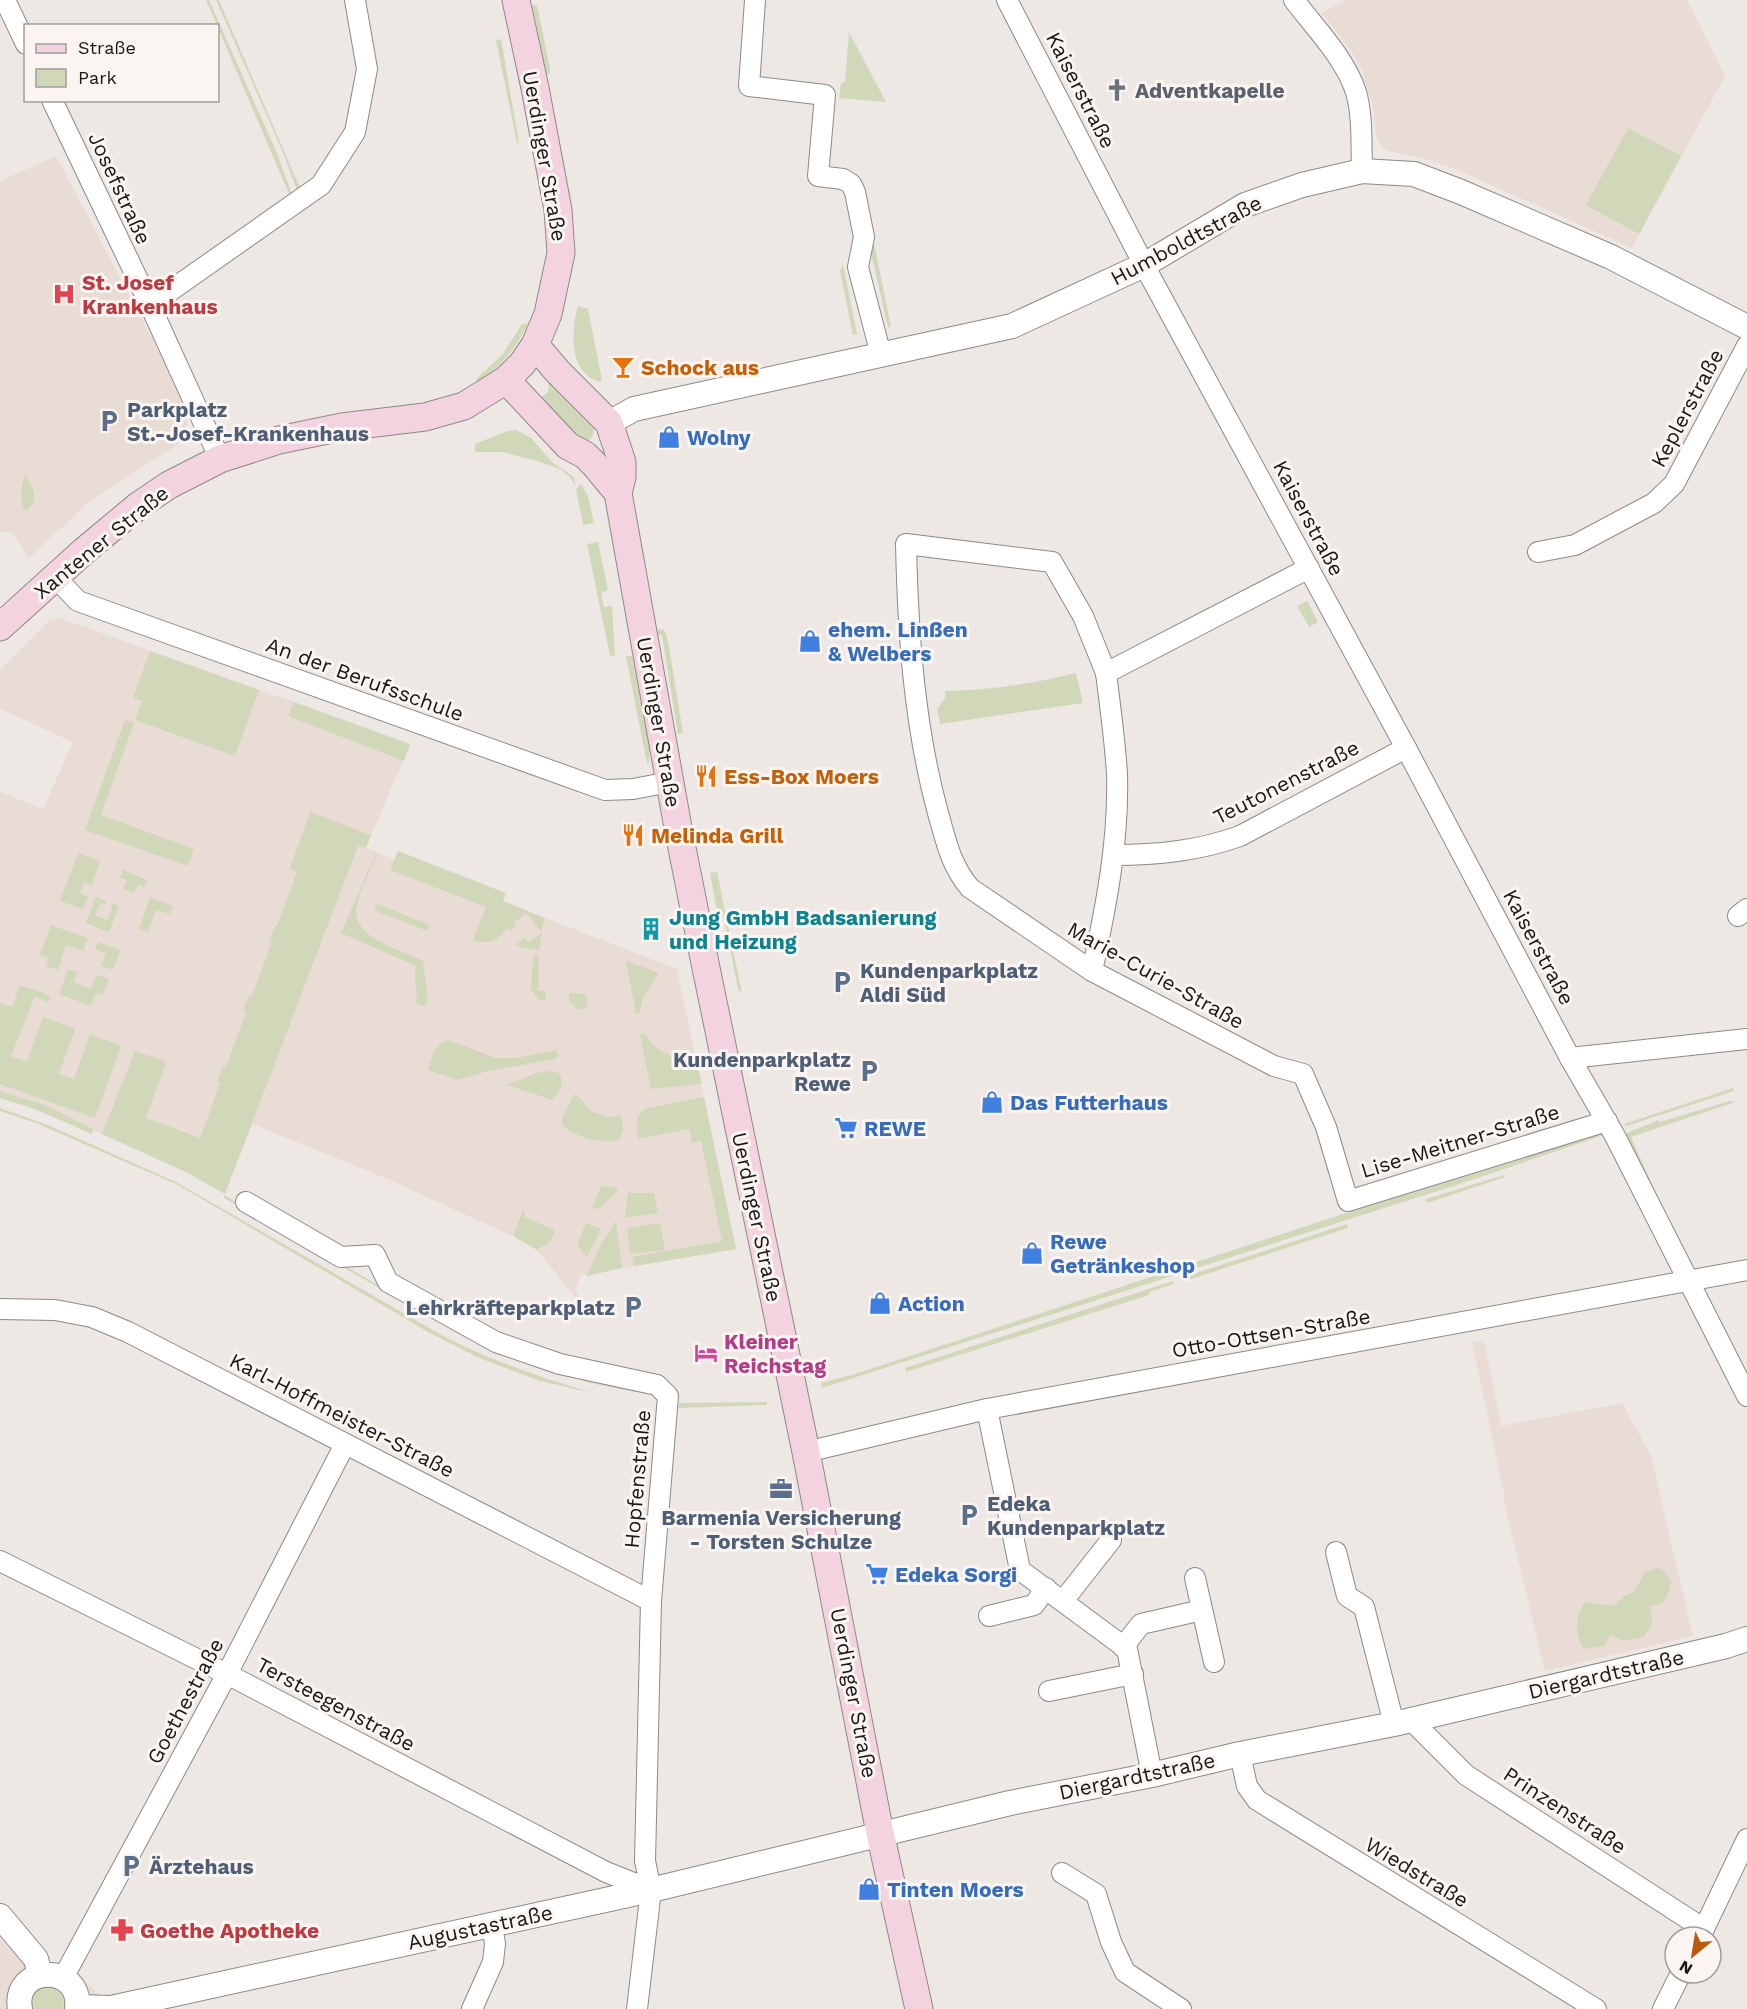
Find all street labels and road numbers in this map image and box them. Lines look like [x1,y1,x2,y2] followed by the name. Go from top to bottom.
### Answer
[1041,28,1121,152] street label: Kaiserstraße
[518,69,572,243] street label: Uerdinger Straße
[83,128,157,248] street label: Josefstraße
[1106,190,1266,290] street label: Humboldtstraße
[1645,345,1729,471] street label: Keplerstraße
[1268,456,1350,580] street label: Kaiserstraße
[29,480,173,604] street label: Xantener Straße
[263,632,467,726] street label: An der Berufsschule
[632,635,686,809] street label: Uerdinger Straße
[1209,735,1363,829] street label: Teutonenstraße
[1498,885,1580,1009] street label: Kaiserstraße
[1063,916,1249,1034] street label: Marie-Curie-Straße
[1358,1099,1562,1183] street label: Lise-Meitner-Straße
[727,1130,787,1304] street label: Uerdinger Straße
[1170,1303,1372,1363] street label: Otto-Ottsen-Straße
[225,1347,459,1483] street label: Karl-Hoffmeister-Straße
[618,1409,656,1549] street label: Hopfenstraße
[825,1606,883,1780] street label: Uerdinger Straße
[141,1634,229,1768] street label: Goethestraße
[1526,1644,1686,1704] street label: Diergardtstraße
[252,1652,420,1756] street label: Tersteegenstraße
[1057,1747,1217,1805] street label: Diergardtstraße
[1499,1761,1631,1859] street label: Prinzenstraße
[1361,1831,1473,1913] street label: Wiedstraße
[405,1899,555,1955] street label: Augustastraße

